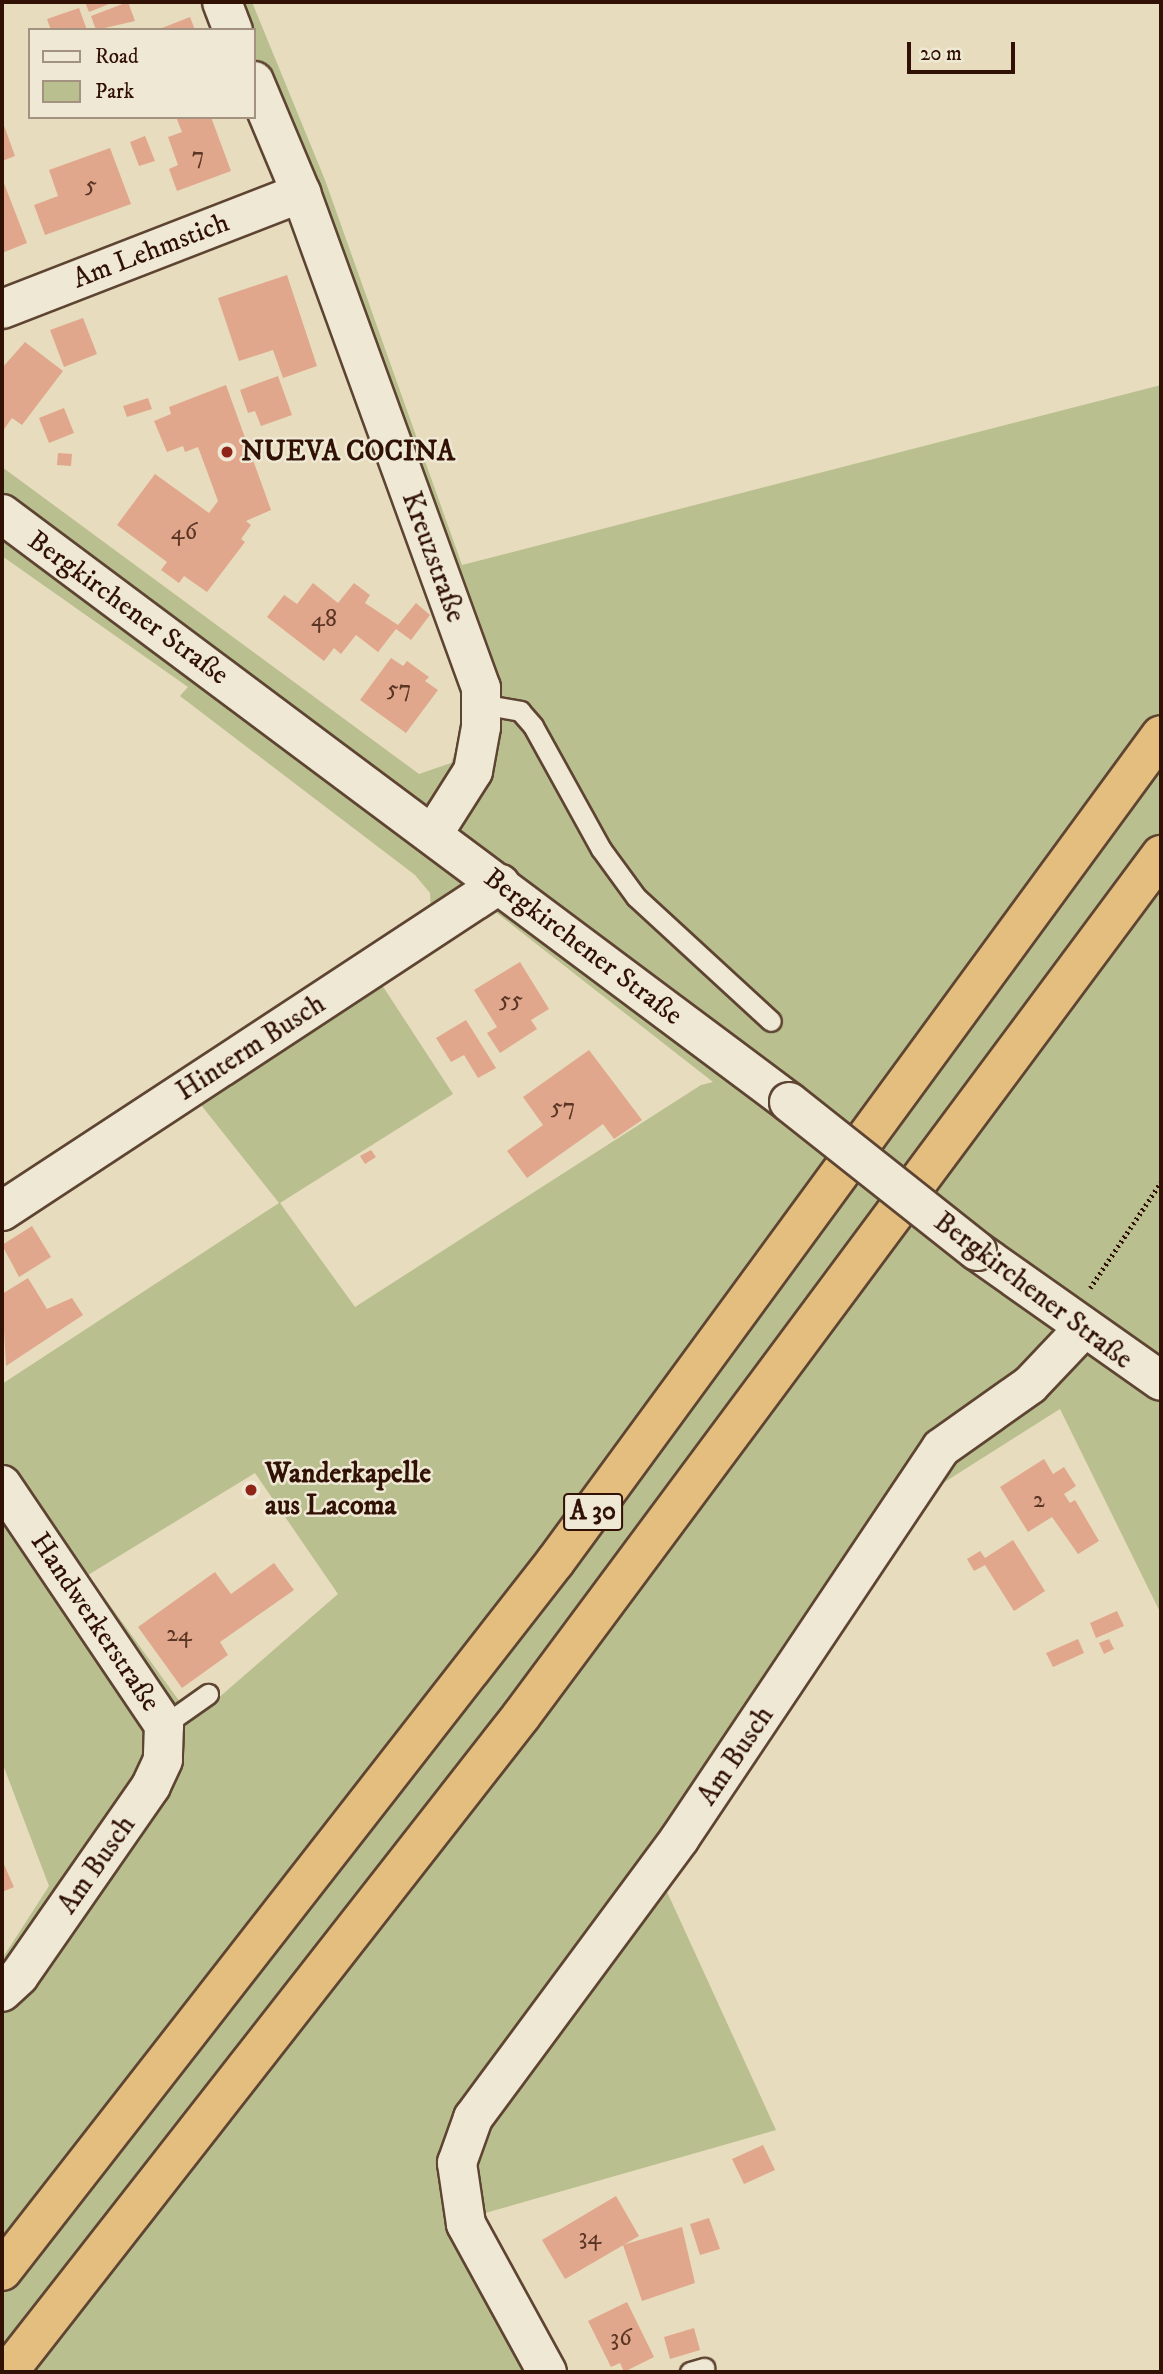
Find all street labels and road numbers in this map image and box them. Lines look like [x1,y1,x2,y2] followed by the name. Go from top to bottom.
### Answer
[68,206,234,296] street label: Am Lehmstich
[394,487,472,627] street label: Kreuzstraße
[21,524,235,692] street label: Bergkirchener Straße
[477,861,689,1033] street label: Bergkirchener Straße
[170,987,332,1109] street label: Hinterm Busch
[927,1205,1139,1377] street label: Bergkirchener Straße
[562,1490,624,1534] road number: A 30
[23,1526,167,1718] street label: Handwerkerstraße
[691,1700,781,1812] street label: Am Busch
[51,1809,143,1921] street label: Am Busch

